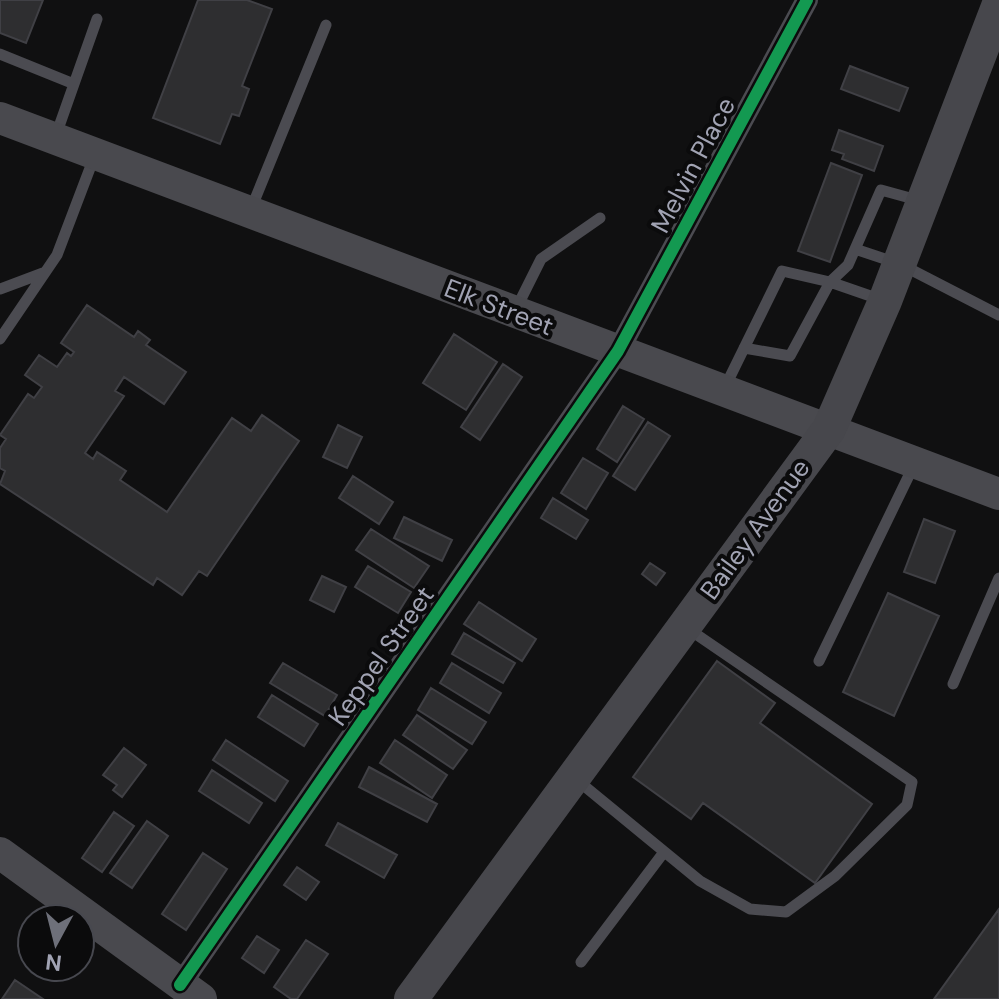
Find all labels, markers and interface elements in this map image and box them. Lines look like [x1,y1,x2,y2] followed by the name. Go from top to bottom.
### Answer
[643,91,743,239] street label: Melvin Place
[440,271,558,343] street label: Elk Street
[693,452,817,606] street label: Bailey Avenue
[320,580,442,732] street label: Keppel Street
[16,903,96,983] north arrow
[44,947,63,978] text: N

